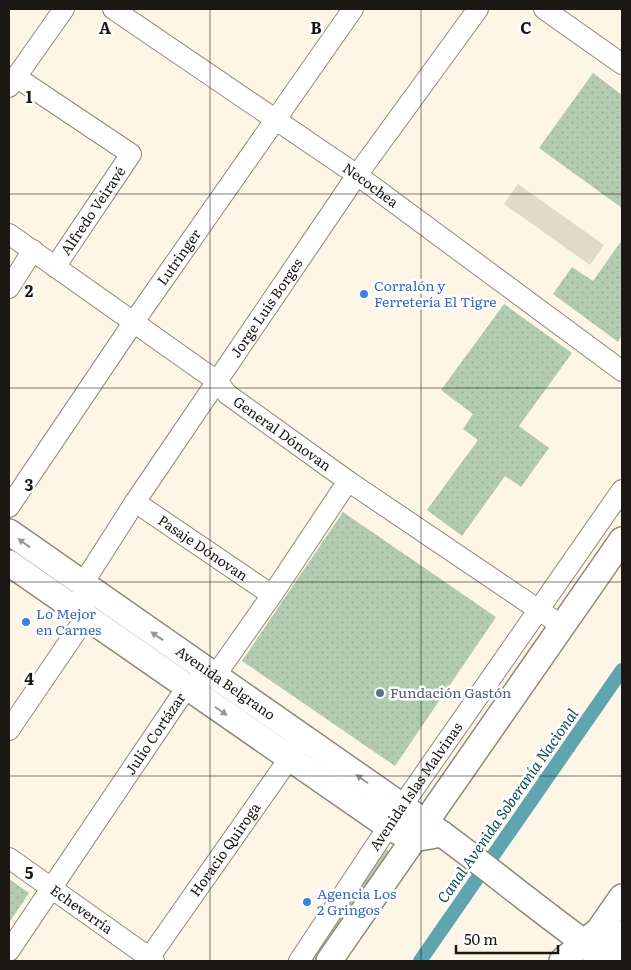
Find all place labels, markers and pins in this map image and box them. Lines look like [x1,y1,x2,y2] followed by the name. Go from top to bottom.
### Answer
[374,275,496,311] place label: Corralón y Ferretería El Tigre
[358,288,370,300] marker: Corralón y Ferretería El Tigre
[36,603,101,639] place label: Lo Mejor en Carnes
[20,616,32,628] marker: Lo Mejor en Carnes
[390,682,511,702] place label: Fundación Gastón
[374,687,386,699] marker: Fundación Gastón
[317,883,396,919] place label: Agencia Los 2 Gringos
[301,896,313,908] marker: Agencia Los 2 Gringos

